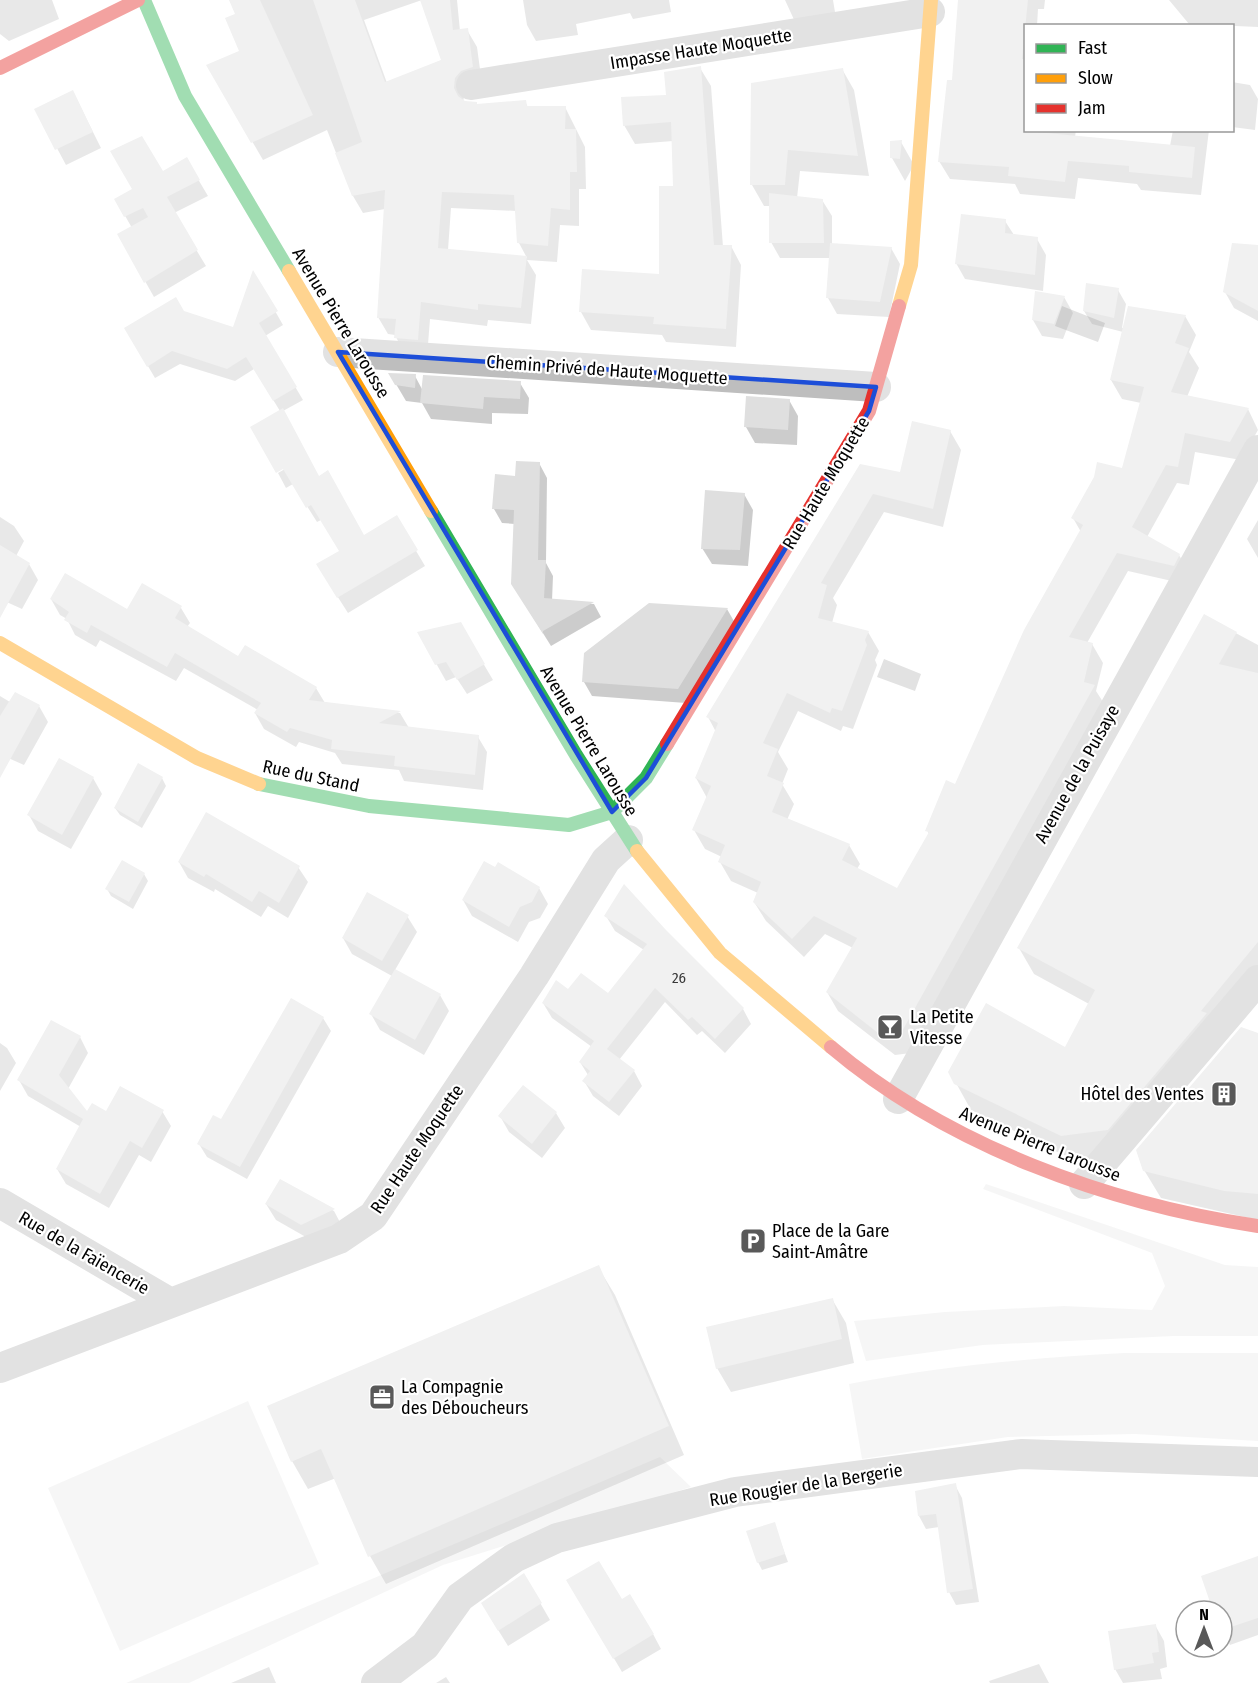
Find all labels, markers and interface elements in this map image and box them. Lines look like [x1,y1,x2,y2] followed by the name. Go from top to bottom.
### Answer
[609,24,793,74] street label: Impasse Haute Moquette
[1024,24,1234,132] legend
[1078,37,1107,59] text: Fast
[1078,67,1113,89] text: Slow
[1078,97,1106,119] text: Jam
[287,244,395,402] street label: Avenue Pierre Larousse
[486,351,728,389] street label: Chemin Privé de Haute Moquette
[778,413,874,553] street label: Rue Haute Moquette
[535,662,643,820] street label: Avenue Pierre Larousse
[1030,701,1124,847] street label: Avenue de la Puisaye
[261,755,361,797] street label: Rue du Stand
[672,969,686,987] house number: 26
[910,1006,974,1049] place label: La Petite Vitesse
[875,1012,905,1042] bar icon: La Petite Vitesse
[1209,1079,1239,1109] building icon: Hôtel des Ventes
[366,1080,468,1218] street label: Rue Haute Moquette
[1080,1083,1204,1105] place label: Hôtel des Ventes
[956,1102,1124,1186] street label: Avenue Pierre Larousse
[15,1207,153,1299] street label: Rue de la Faïencerie
[772,1220,890,1263] place label: Place de la Gare Saint-Amâtre
[738,1226,768,1256] parking icon: Place de la Gare Saint-Amâtre
[401,1376,529,1419] place label: La Compagnie des Déboucheurs
[367,1382,397,1412] office icon: La Compagnie des Déboucheurs
[708,1459,904,1511] street label: Rue Rougier de la Bergerie
[1174,1599,1234,1659] north arrow
[1199,1605,1209,1624] text: N

